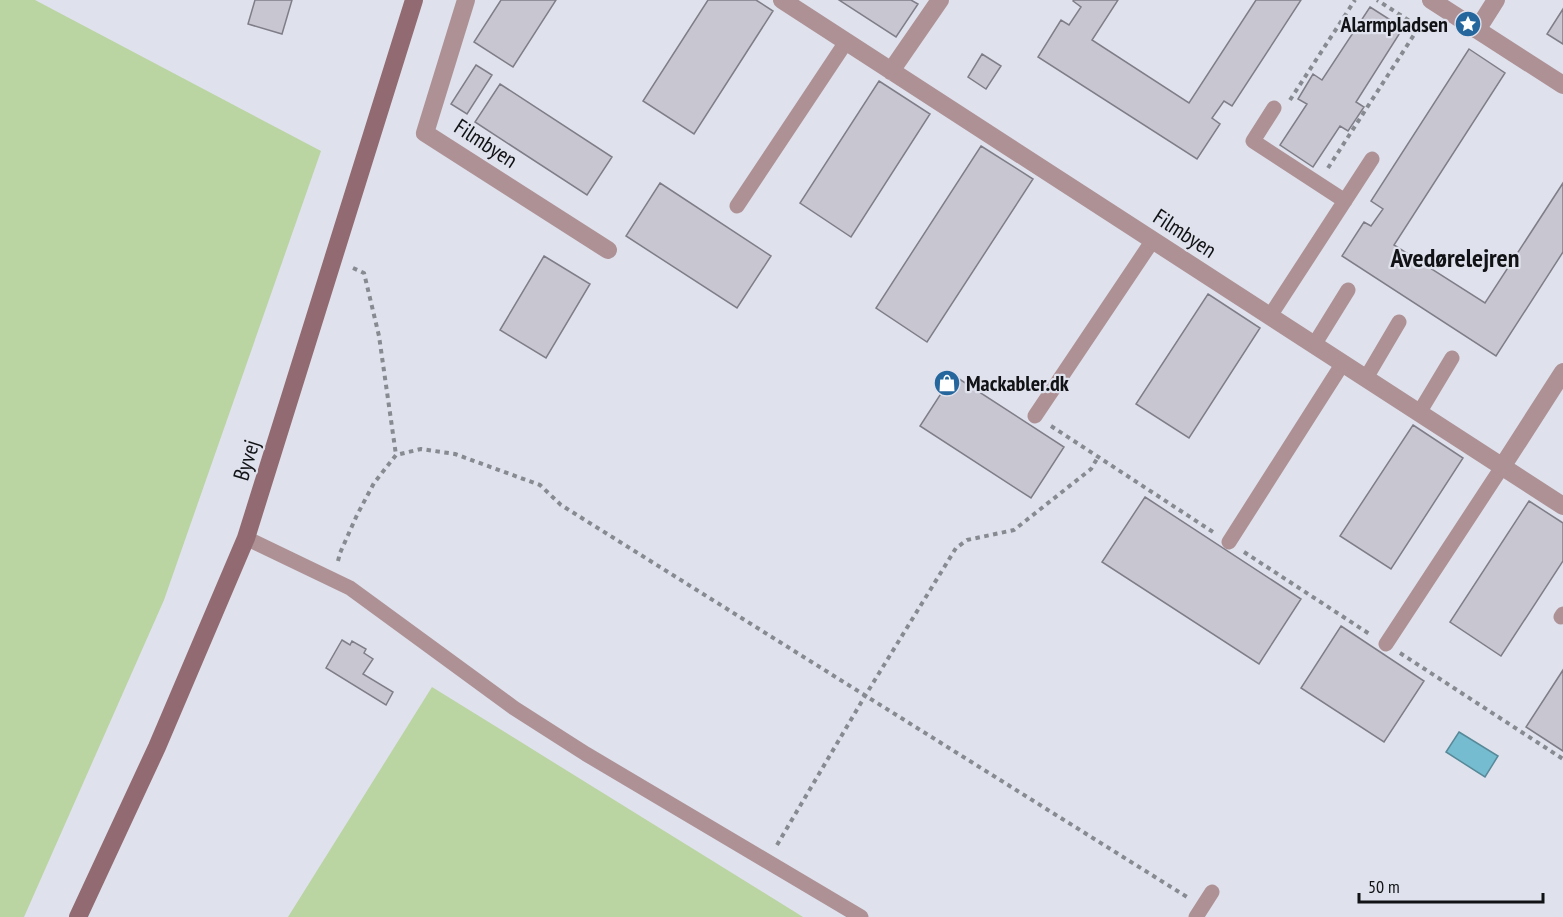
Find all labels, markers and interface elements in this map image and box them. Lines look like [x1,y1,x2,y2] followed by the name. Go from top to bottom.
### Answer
[1453,9,1483,39] place icon: Alarmpladsen
[1339,10,1448,38] place label: Alarmpladsen
[449,112,523,174] street label: Filmbyen
[1148,202,1222,264] street label: Filmbyen
[1390,241,1519,274] district label: Avedørelejren
[932,368,962,398] shop icon: Mackabler.dk
[966,369,1070,397] place label: Mackabler.dk
[227,436,265,484] street label: Byvej
[1359,866,1544,904] scale bar
[1368,875,1400,898] text: 50 m

